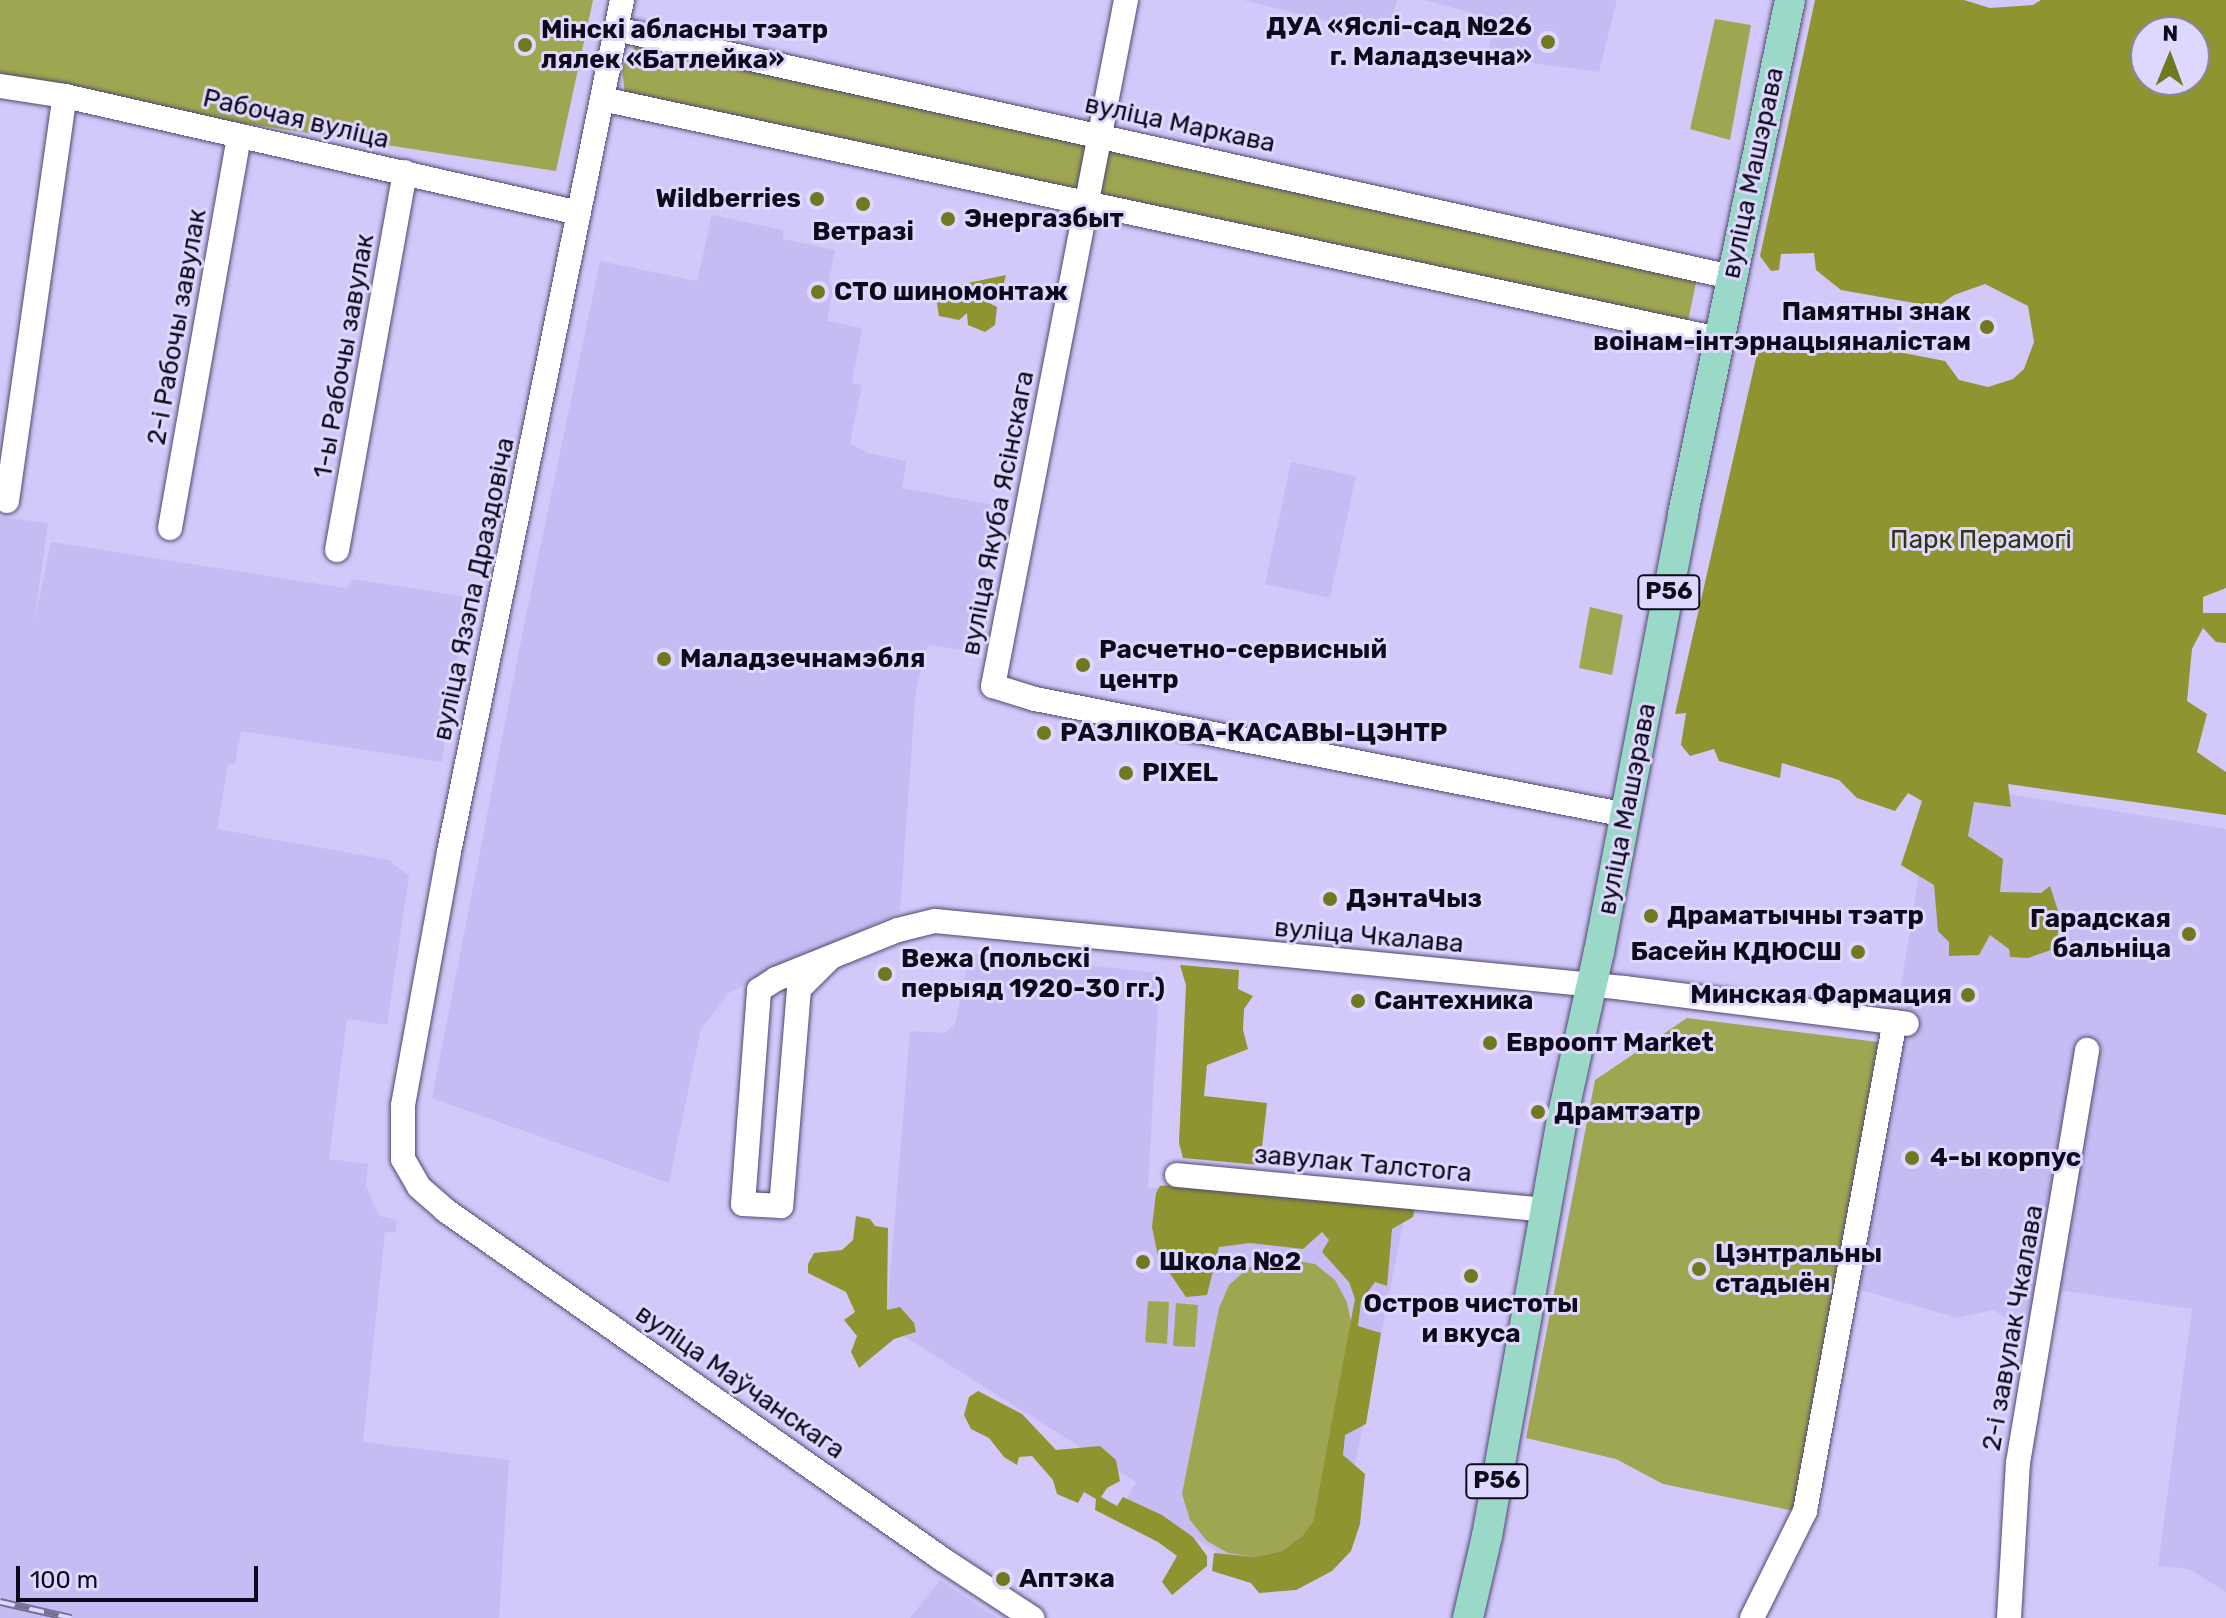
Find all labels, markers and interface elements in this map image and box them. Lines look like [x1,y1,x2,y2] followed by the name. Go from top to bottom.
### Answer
[1266,11,1532,72] place label: ДУА «Яслі-сад №26 г. Маладзечна»
[541,14,828,76] place label: Мінскі абласны тэатр лялек «Батлейка»
[2130,16,2210,96] north arrow
[2162,20,2179,47] text: N
[1539,33,1557,51] marker: ДУА «Яслі-сад №26 г. Маладзечна»
[516,36,534,54] marker: Мінскі абласны тэатр лялек «Батлейка»
[1715,65,1791,281] street label: вуліца Машэрава
[200,82,392,156] street label: Рабочая вуліца
[1082,89,1278,159] street label: вуліца Маркава
[655,183,801,215] place label: Wildberries
[808,190,826,208] marker: Wildberries
[854,195,872,213] marker: Ветразі
[964,203,1124,235] place label: Энергазбыт
[141,207,213,447] street label: 2-і Рабочы завулак
[939,210,957,228] marker: Энергазбыт
[812,216,914,248] place label: Ветразі
[307,231,381,481] street label: 1-ы Рабочы завулак
[834,276,1068,308] place label: СТО шиномонтаж
[809,283,827,301] marker: СТО шиномонтаж
[1593,296,1971,358] place label: Памятны знак воінам-інтэрнацыяналістам
[1978,318,1996,336] marker: Памятны знак воінам-інтэрнацыяналістам
[955,368,1041,658] street label: вуліца Якуба Ясінскага
[427,435,521,743] street label: вуліца Язэпа Драздовіча
[1890,524,2072,556] park label: Парк Перамогі
[1637,572,1701,612] road number: Р56
[1099,634,1387,696] place label: Расчетно-сервисный центр
[680,643,925,675] place label: Маладзечнамэбля
[655,650,673,668] marker: Маладзечнамэбля
[1074,656,1092,674] marker: Расчетно-сервисный центр
[1591,701,1663,917] street label: вуліца Машэрава
[1060,717,1447,749] place label: РАЗЛІКОВА-КАСАВЫ-ЦЭНТР
[1035,724,1053,742] marker: РАЗЛІКОВА-КАСАВЫ-ЦЭНТР
[1142,757,1218,789] place label: PIXEL
[1117,764,1135,782] marker: PIXEL
[1346,883,1482,915] place label: ДэнтаЧыз
[1321,890,1339,908] marker: ДэнтаЧыз
[1667,900,1924,932] place label: Драматычны тэатр
[2030,903,2171,964] place label: Гарадская бальніца
[1642,907,1660,925] marker: Драматычны тэатр
[1273,912,1465,960] street label: вуліца Чкалава
[2178,923,2200,945] marker: Гарадская бальніца
[1631,936,1842,968] place label: Басейн КДЮСШ
[901,943,1165,1004] place label: Вежа (польскі перыяд 1920-30 гг.)
[1849,943,1867,961] marker: Басейн КДЮСШ
[876,965,894,983] marker: Вежа (польскі перыяд 1920-30 гг.)
[1690,979,1952,1011] place label: Минская Фармация
[1374,985,1533,1017] place label: Сантехника
[1959,986,1977,1004] marker: Минская Фармация
[1349,992,1367,1010] marker: Сантехника
[1506,1027,1714,1059] place label: Евроопт Market
[1481,1034,1499,1052] marker: Евроопт Market
[1554,1096,1701,1128] place label: Драмтэатр
[1529,1103,1547,1121] marker: Драмтэатр
[1253,1139,1473,1189] street label: завулак Талстога
[1930,1142,2081,1174] place label: 4-ы корпус
[1901,1147,1923,1169] marker: 4-ы корпус
[1976,1203,2050,1453] street label: 2-і завулак Чкалава
[1715,1238,1882,1300] place label: Цэнтральны стадыён
[1159,1246,1301,1278] place label: Школа №2
[1134,1253,1152,1271] marker: Школа №2
[1690,1260,1708,1278] marker: Цэнтральны стадыён
[1462,1267,1480,1285] marker: Остров чистоты и вкуса
[1363,1288,1579,1350] place label: Остров чистоты и вкуса
[629,1298,851,1466] street label: вуліца Маўчанскага
[1465,1461,1529,1501] road number: Р56
[20,1550,262,1600] scale bar
[1019,1563,1115,1595] place label: Аптэка
[30,1566,98,1594] text: 100 m
[994,1570,1012,1588] marker: Аптэка

